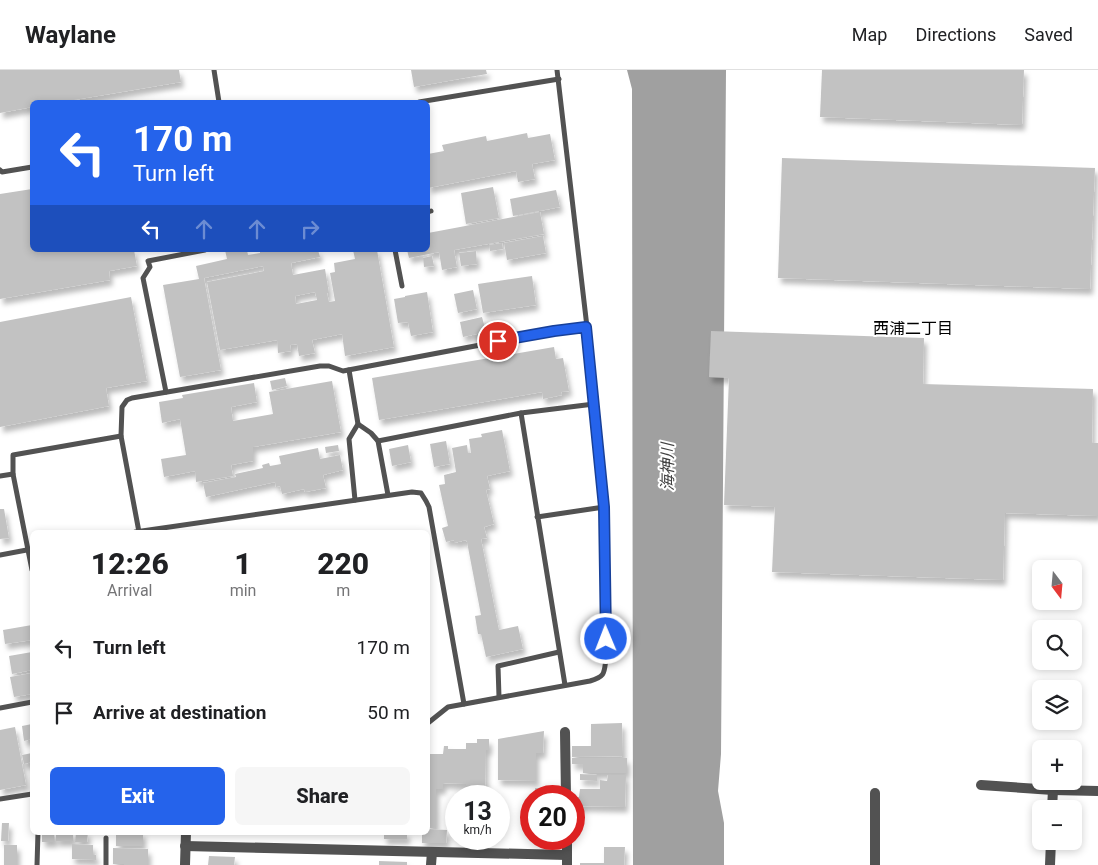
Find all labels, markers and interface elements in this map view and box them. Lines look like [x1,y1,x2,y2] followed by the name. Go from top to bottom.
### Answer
[25,21,116,49] text: Waylane
[852,24,887,45] text: Map
[915,24,996,45] text: Directions
[1024,24,1073,45] text: Saved
[133,119,232,160] text: 170 m
[50,120,115,185] icon: left
[133,161,214,186] text: Turn left
[137,215,165,243] icon: left
[190,215,218,243] icon: ahead
[243,215,271,243] icon: ahead
[296,215,324,243] icon: right
[873,319,953,338] district label: 西浦二丁目
[477,320,519,362] pin
[484,327,512,355] icon: arrive
[658,441,677,491] water label: 海神川
[91,546,169,581] text: 12:26
[234,546,252,581] text: 1
[317,546,369,581] text: 220
[1032,560,1082,610] north arrow
[1032,560,1082,850] map controls
[107,581,153,600] text: Arrival
[230,581,256,600] text: min
[336,581,350,600] text: m
[579,612,631,664] position arrow
[1032,620,1082,670] button: search
[50,634,78,662] icon: left
[93,636,166,659] text: Turn left
[357,636,410,659] text: 170 m
[1032,680,1082,730] button: layers
[50,699,78,727] icon: arrive
[93,701,266,724] text: Arrive at destination
[367,701,410,724] text: 50 m
[1032,740,1082,790] button: +
[50,767,225,825] button: Exit
[235,767,410,825] button: Share
[520,785,585,850] speed limit sign: 20
[463,797,492,826] text: 13
[1032,800,1082,850] button: −
[463,823,492,837] text: km/h

